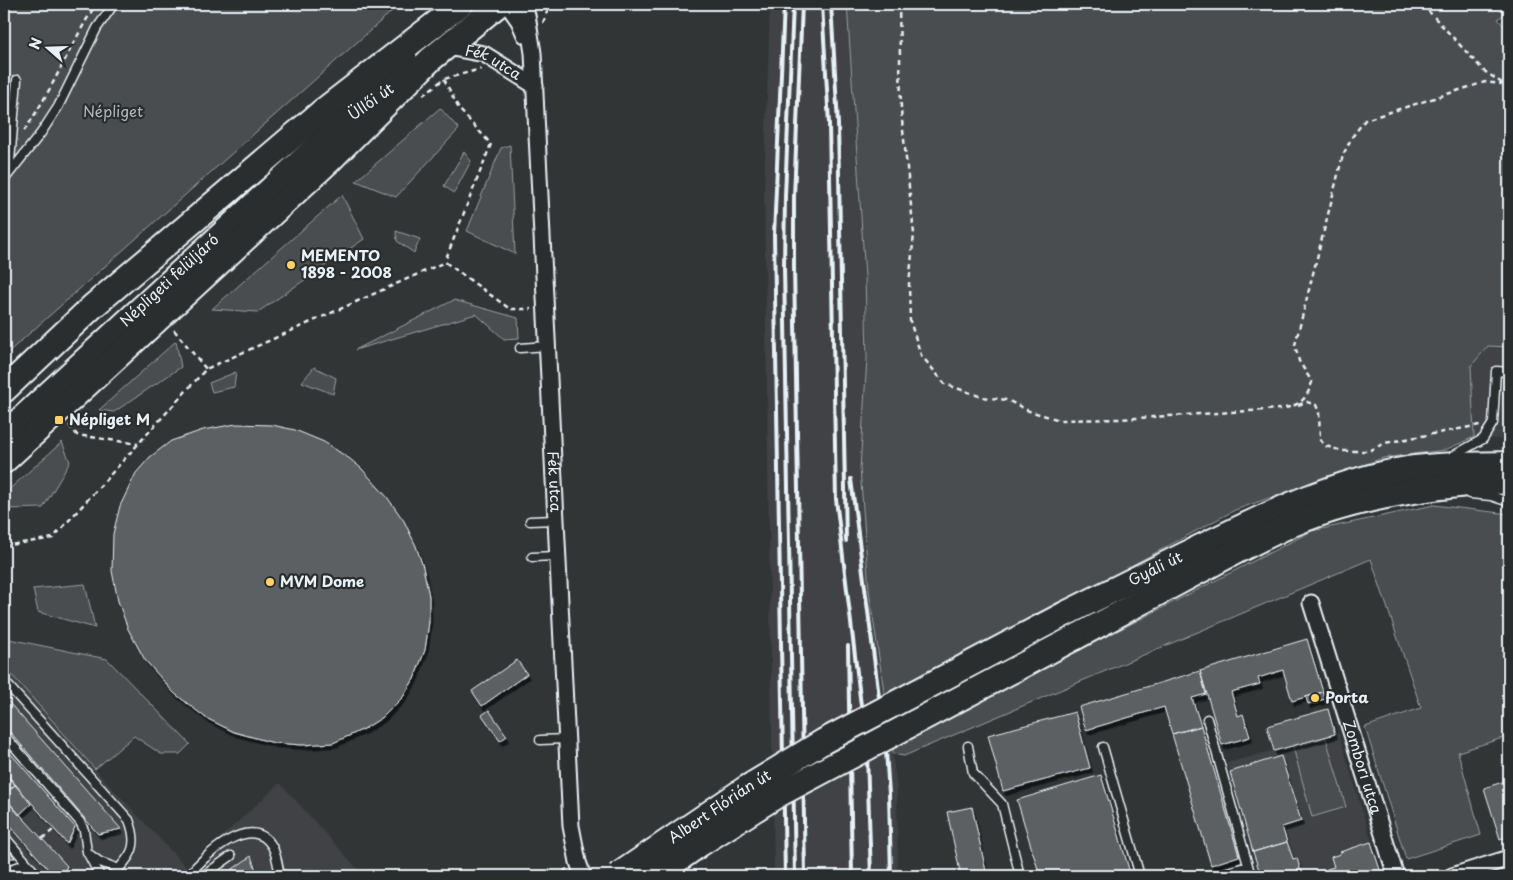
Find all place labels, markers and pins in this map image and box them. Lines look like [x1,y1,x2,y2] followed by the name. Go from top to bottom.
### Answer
[301,243,392,283] place label: MEMENTO 1898 - 2008
[285,259,297,271] marker: MEMENTO 1898 - 2008
[69,407,150,430] place label: Népliget M
[53,414,65,426] marker: Népliget M
[280,569,364,592] place label: MVM Dome
[264,576,276,588] marker: MVM Dome
[1325,685,1369,708] place label: Porta
[1309,692,1321,704] marker: Porta

